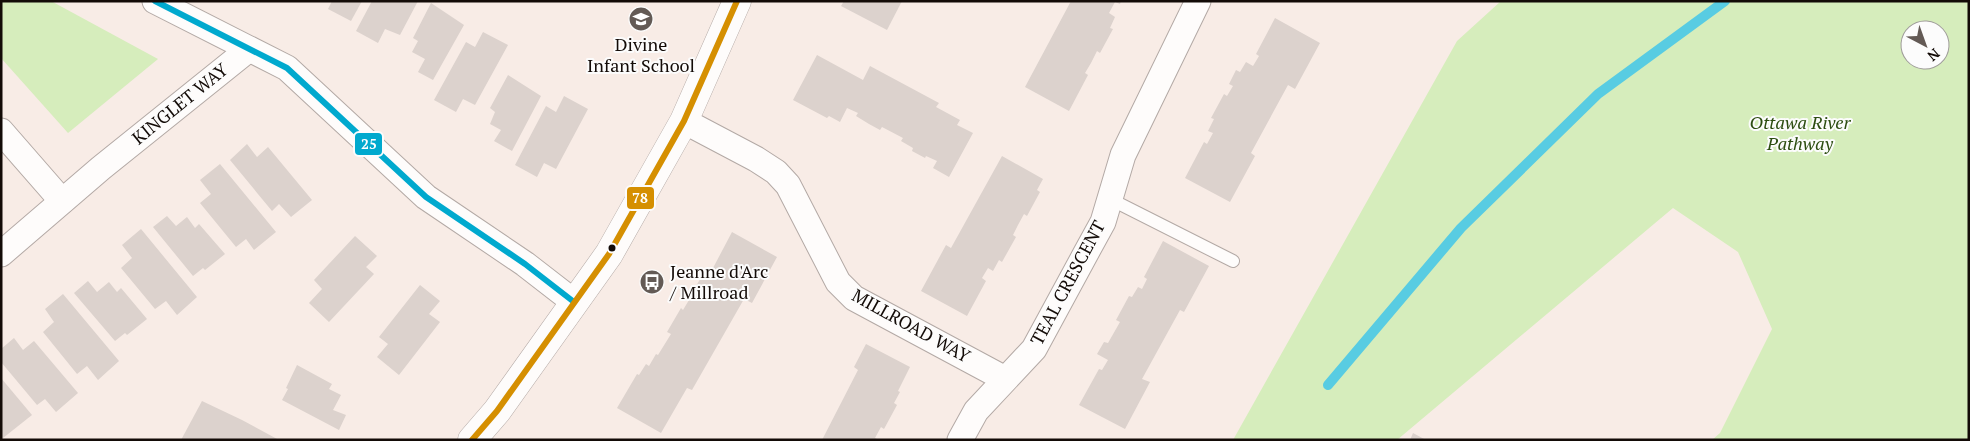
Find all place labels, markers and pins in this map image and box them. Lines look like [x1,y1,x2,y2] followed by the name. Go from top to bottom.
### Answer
[628,6,654,32] school or university icon: Divine Infant School
[587,32,695,77] place label: Divine Infant School
[607,243,617,253] unlabelled marker
[669,259,768,304] place label: Jeanne d'Arc / Millroad
[639,269,665,295] bus stop icon: Jeanne d'Arc / Millroad

